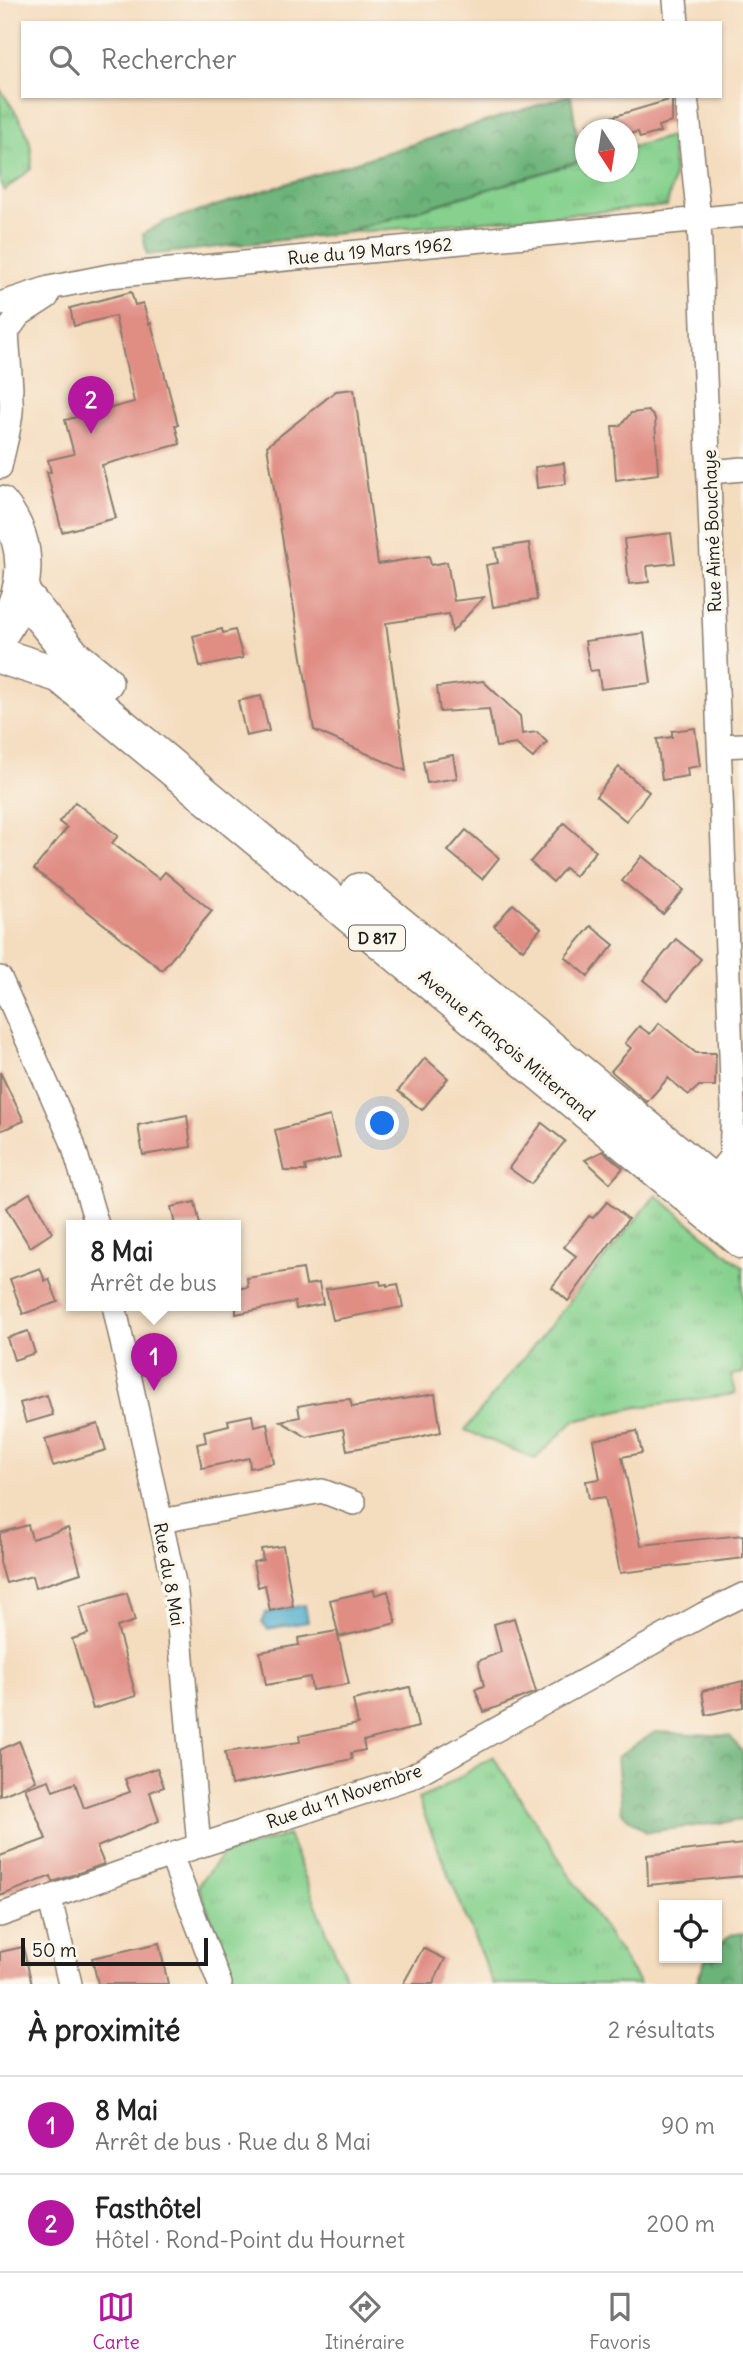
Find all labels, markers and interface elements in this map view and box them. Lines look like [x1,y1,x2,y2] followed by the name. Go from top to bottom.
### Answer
[21,21,722,98] search box
[45,41,83,79] icon: search
[101,43,237,76] text: Rechercher
[575,119,638,182] north arrow
[287,232,453,270] street label: Rue du 19 Mars 1962
[68,376,114,434] pin: 2
[698,449,726,613] street label: Rue Aimé Bouchaye
[349,926,405,950] road number: D 817
[414,964,600,1126] street label: Avenue François Mitterrand
[365,1106,399,1140] your location
[66,1220,241,1311] popup
[90,1235,153,1268] text: 8 Mai
[90,1268,217,1297] text: Arrêt de bus
[131,1333,177,1391] pin: 1
[149,1521,189,1627] street label: Rue du 8 Mai
[263,1759,425,1833] street label: Rue du 11 Novembre
[659,1900,722,1963] map controls
[659,1900,722,1963] button: locate
[21,1935,208,1967] scale bar
[32,1938,77,1962] text: 50 m
[28,2011,180,2049] text: À proximité
[608,2015,715,2044] text: 2 résultats
[95,2094,158,2127] text: 8 Mai
[46,2111,56,2140] text: 1
[661,2111,715,2140] text: 90 m
[95,2127,371,2156] text: Arrêt de bus · Rue du 8 Mai
[95,2192,202,2225] text: Fasthôtel
[45,2209,57,2238] text: 2
[646,2209,715,2238] text: 200 m
[95,2225,405,2254] text: Hôtel · Rond-Point du Hournet
[92,2288,140,2354] tab: Carte
[325,2288,404,2354] tab: Itinéraire
[589,2288,651,2354] tab: Favoris

